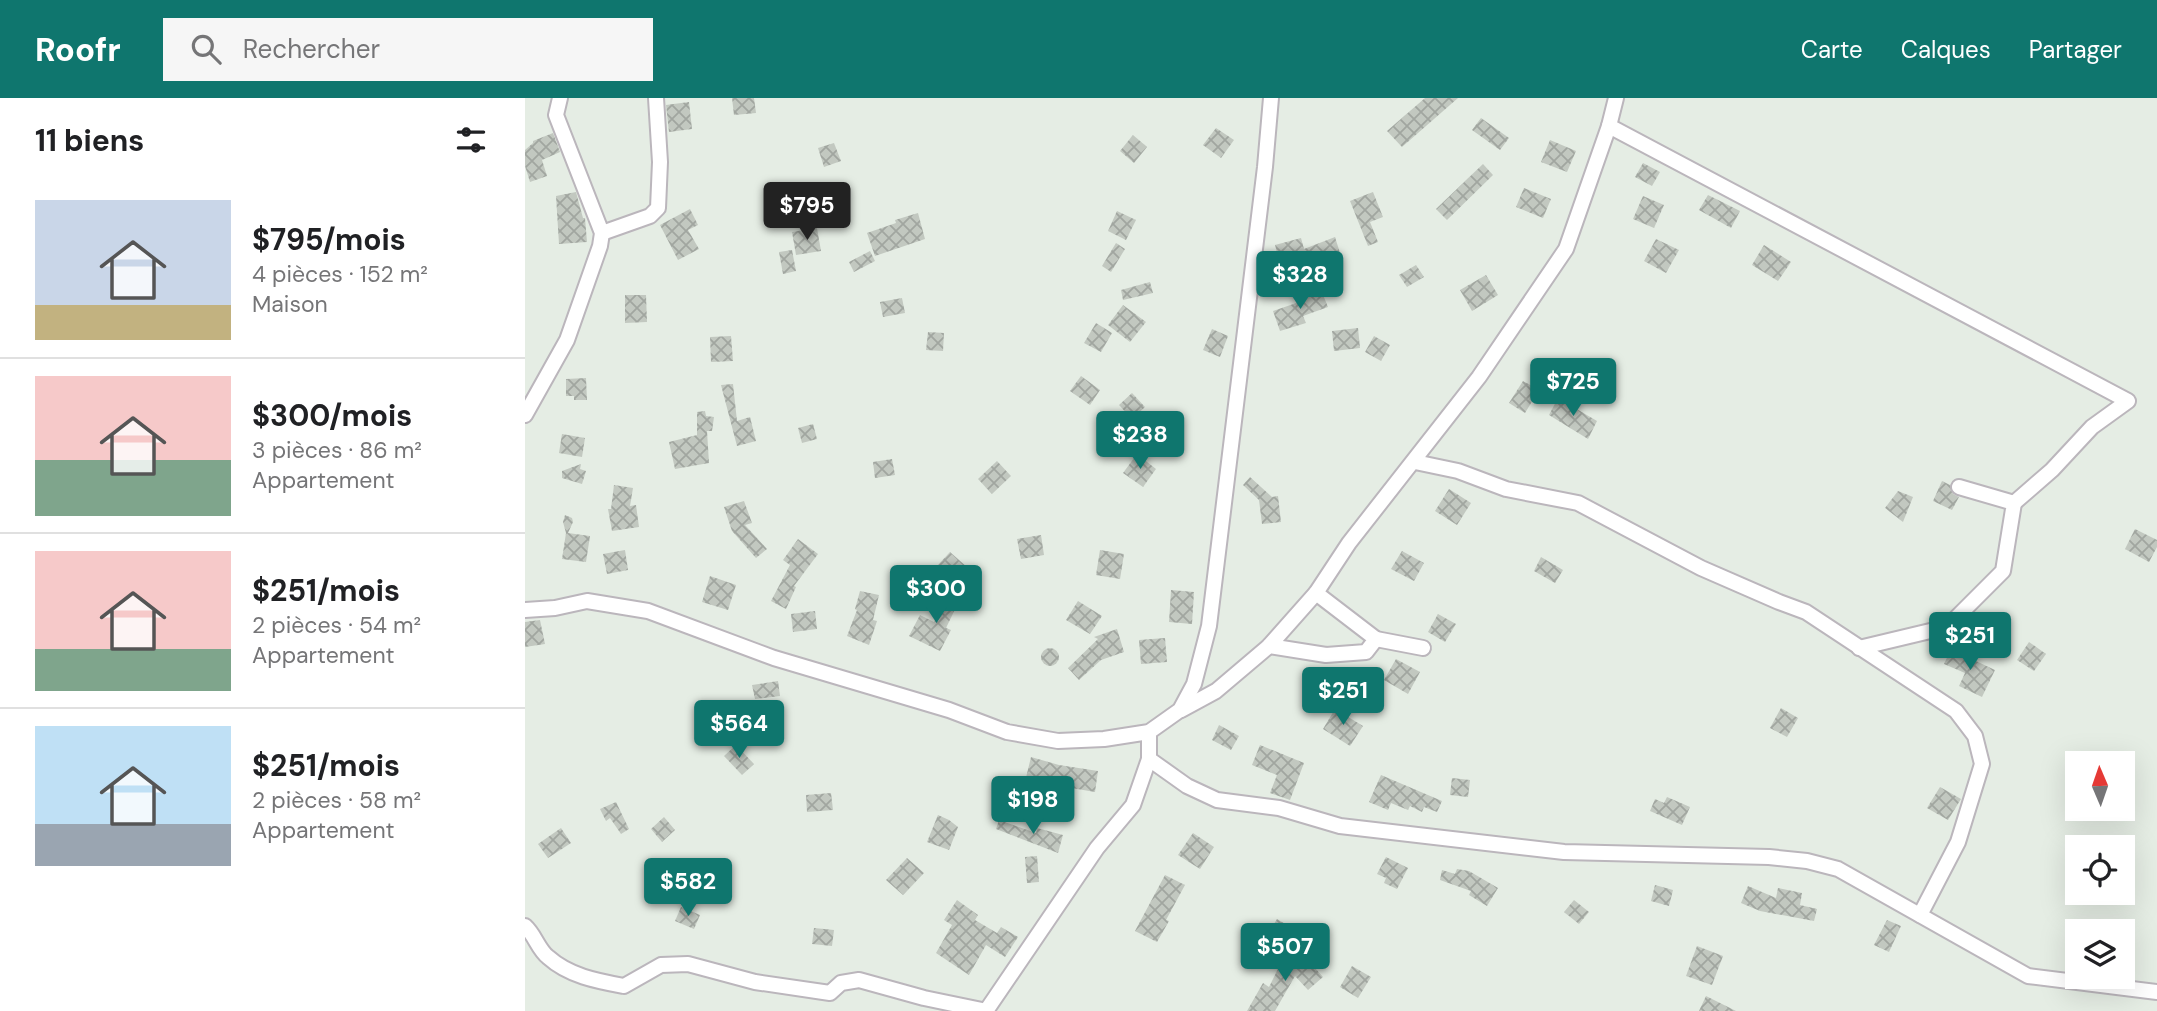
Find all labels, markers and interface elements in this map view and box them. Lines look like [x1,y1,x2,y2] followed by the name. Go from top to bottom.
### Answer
[163,18,653,81] search box
[35,28,121,71] text: Roofr
[187,30,225,68] icon: search
[243,32,380,66] text: Rechercher
[1801,34,1863,65] text: Carte
[1901,34,1991,65] text: Calques
[2029,34,2122,65] text: Partager
[35,121,144,160] text: 11 biens
[452,121,490,159] icon: filters
[766,183,848,242] pin: $795
[780,190,834,220] text: $795
[252,220,406,259] text: $795/mois
[91,228,175,312] icon: home
[1259,252,1341,311] pin: $328
[252,259,428,289] text: 4 pièces · 152 m²
[1272,259,1328,289] text: $328
[252,289,328,319] text: Maison
[1532,358,1614,418] pin: $725
[1546,366,1600,396] text: $725
[252,396,412,435] text: $300/mois
[91,404,175,488] icon: home
[1099,412,1181,471] pin: $238
[1112,419,1168,449] text: $238
[252,435,422,465] text: 3 pièces · 86 m²
[252,465,395,495] text: Appartement
[895,566,977,625] pin: $300
[252,571,400,610] text: $251/mois
[906,573,966,603] text: $300
[91,579,175,663] icon: home
[252,610,421,640] text: 2 pièces · 54 m²
[1929,612,2011,672] pin: $251
[1945,620,1995,650] text: $251
[252,640,395,670] text: Appartement
[1302,668,1384,727] pin: $251
[1318,675,1368,705] text: $251
[698,700,780,760] pin: $564
[710,708,768,738] text: $564
[252,746,400,785] text: $251/mois
[2065,751,2135,821] north arrow
[2065,751,2135,989] map controls
[91,754,175,838] icon: home
[992,776,1074,836] pin: $198
[1007,784,1059,814] text: $198
[252,785,421,815] text: 2 pièces · 58 m²
[252,815,395,845] text: Appartement
[2065,835,2135,905] button: locate
[647,858,729,918] pin: $582
[660,866,716,896] text: $582
[2065,919,2135,989] button: layers
[1244,924,1326,983] pin: $507
[1257,931,1313,961] text: $507

